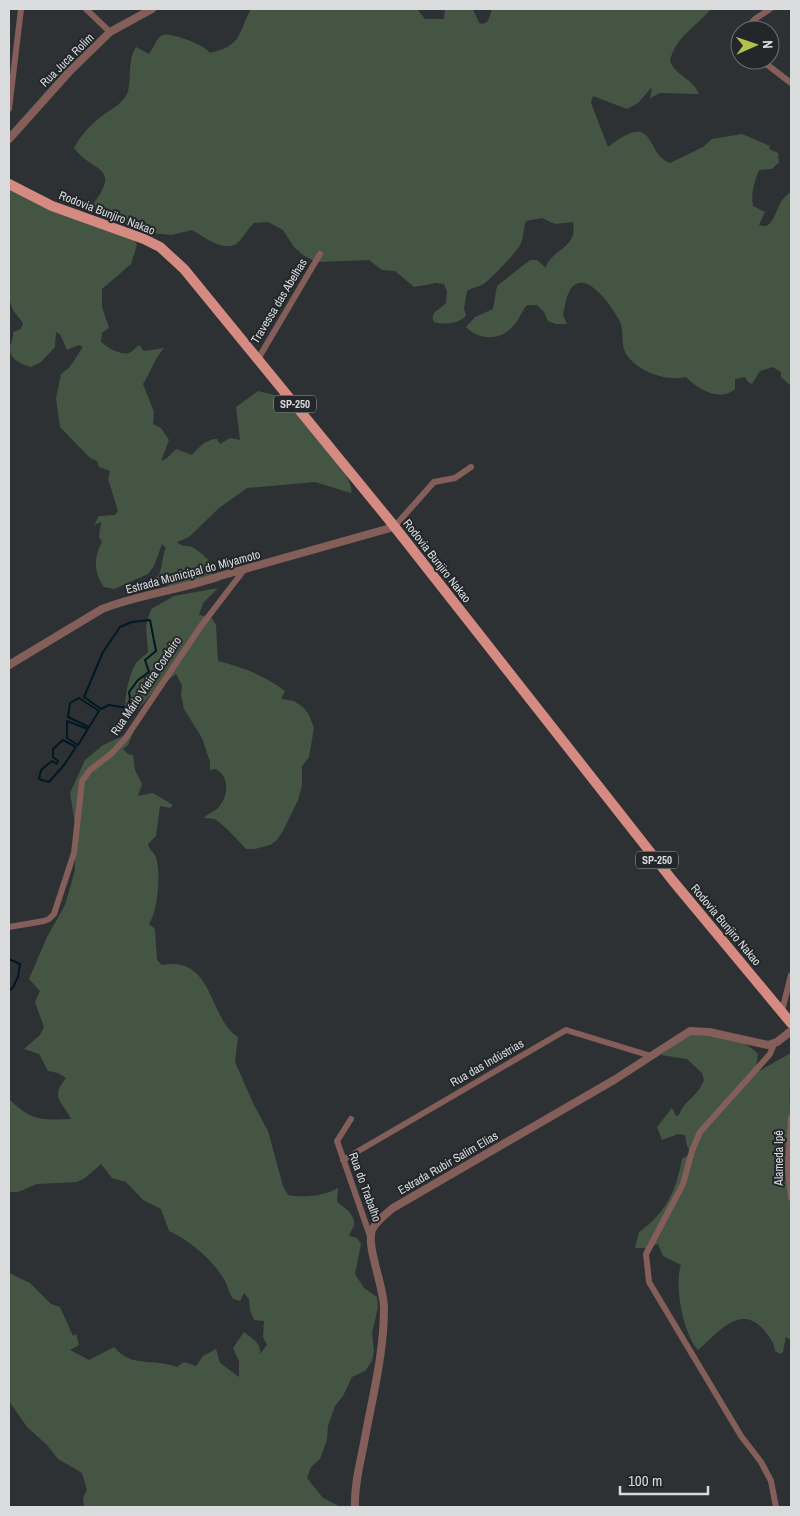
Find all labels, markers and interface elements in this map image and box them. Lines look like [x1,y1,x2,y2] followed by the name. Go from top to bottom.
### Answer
[730,20,780,70] north arrow
[37,30,97,90] street label: Rua Juca Rolim
[759,40,777,49] text: N
[57,187,157,239] street label: Rodovia Bunjiro Nakao
[247,255,311,346] street label: Travessa das Abelhas
[274,396,316,412] road number: SP-250
[399,516,475,606] street label: Rodovia Bunjiro Nakao
[124,546,262,598] street label: Estrada Municipal do Miyamoto
[107,634,185,738] street label: Rua Mário Vieira Cordeiro
[636,852,678,868] road number: SP-250
[687,881,765,969] street label: Rodovia Bunjiro Nakao
[447,1035,527,1091] street label: Rua das Indústrias
[395,1128,501,1198] street label: Estrada Rubir Salim Elias
[771,1130,787,1187] street label: Alameda Ipê
[345,1150,385,1224] street label: Rua do Trabalho
[620,1464,708,1496] scale bar
[628,1470,662,1491] text: 100 m

